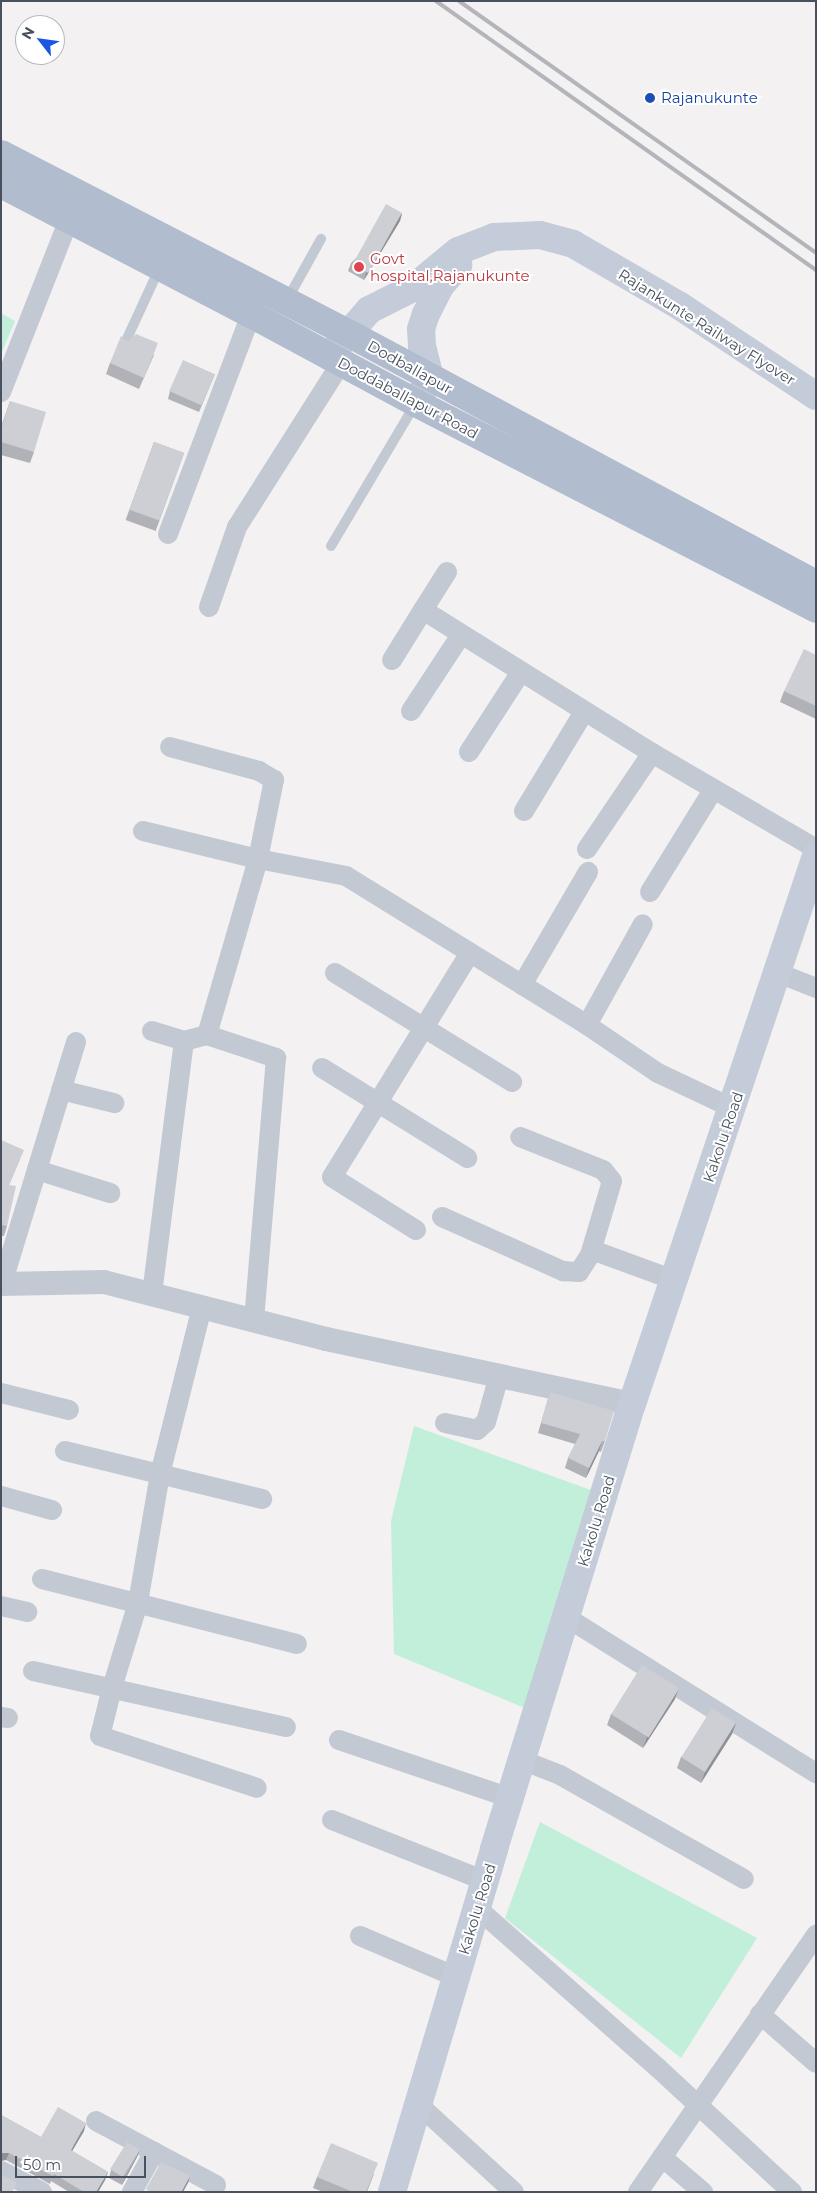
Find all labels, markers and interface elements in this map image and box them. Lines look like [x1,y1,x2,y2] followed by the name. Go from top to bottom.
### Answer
[15,15,65,65] north arrow
[17,24,38,42] text: N
[661,89,758,107] place label: Rajanukunte
[643,91,657,105] marker: Rajanukunte
[370,249,530,284] place label: Govt hospital,Rajanukunte
[352,260,366,274] marker: Govt hospital,Rajanukunte
[615,265,799,389] street label: Rajankunte Railway Flyover
[364,336,456,398] street label: Dodballapur
[335,353,481,443] street label: Doddaballapur Road
[699,1089,747,1185] street label: Kakolu Road
[574,1473,618,1569] street label: Kakolu Road
[455,1861,499,1957] street label: Kakolu Road
[18,2146,149,2178] scale bar
[23,2155,61,2174] text: 50 m

